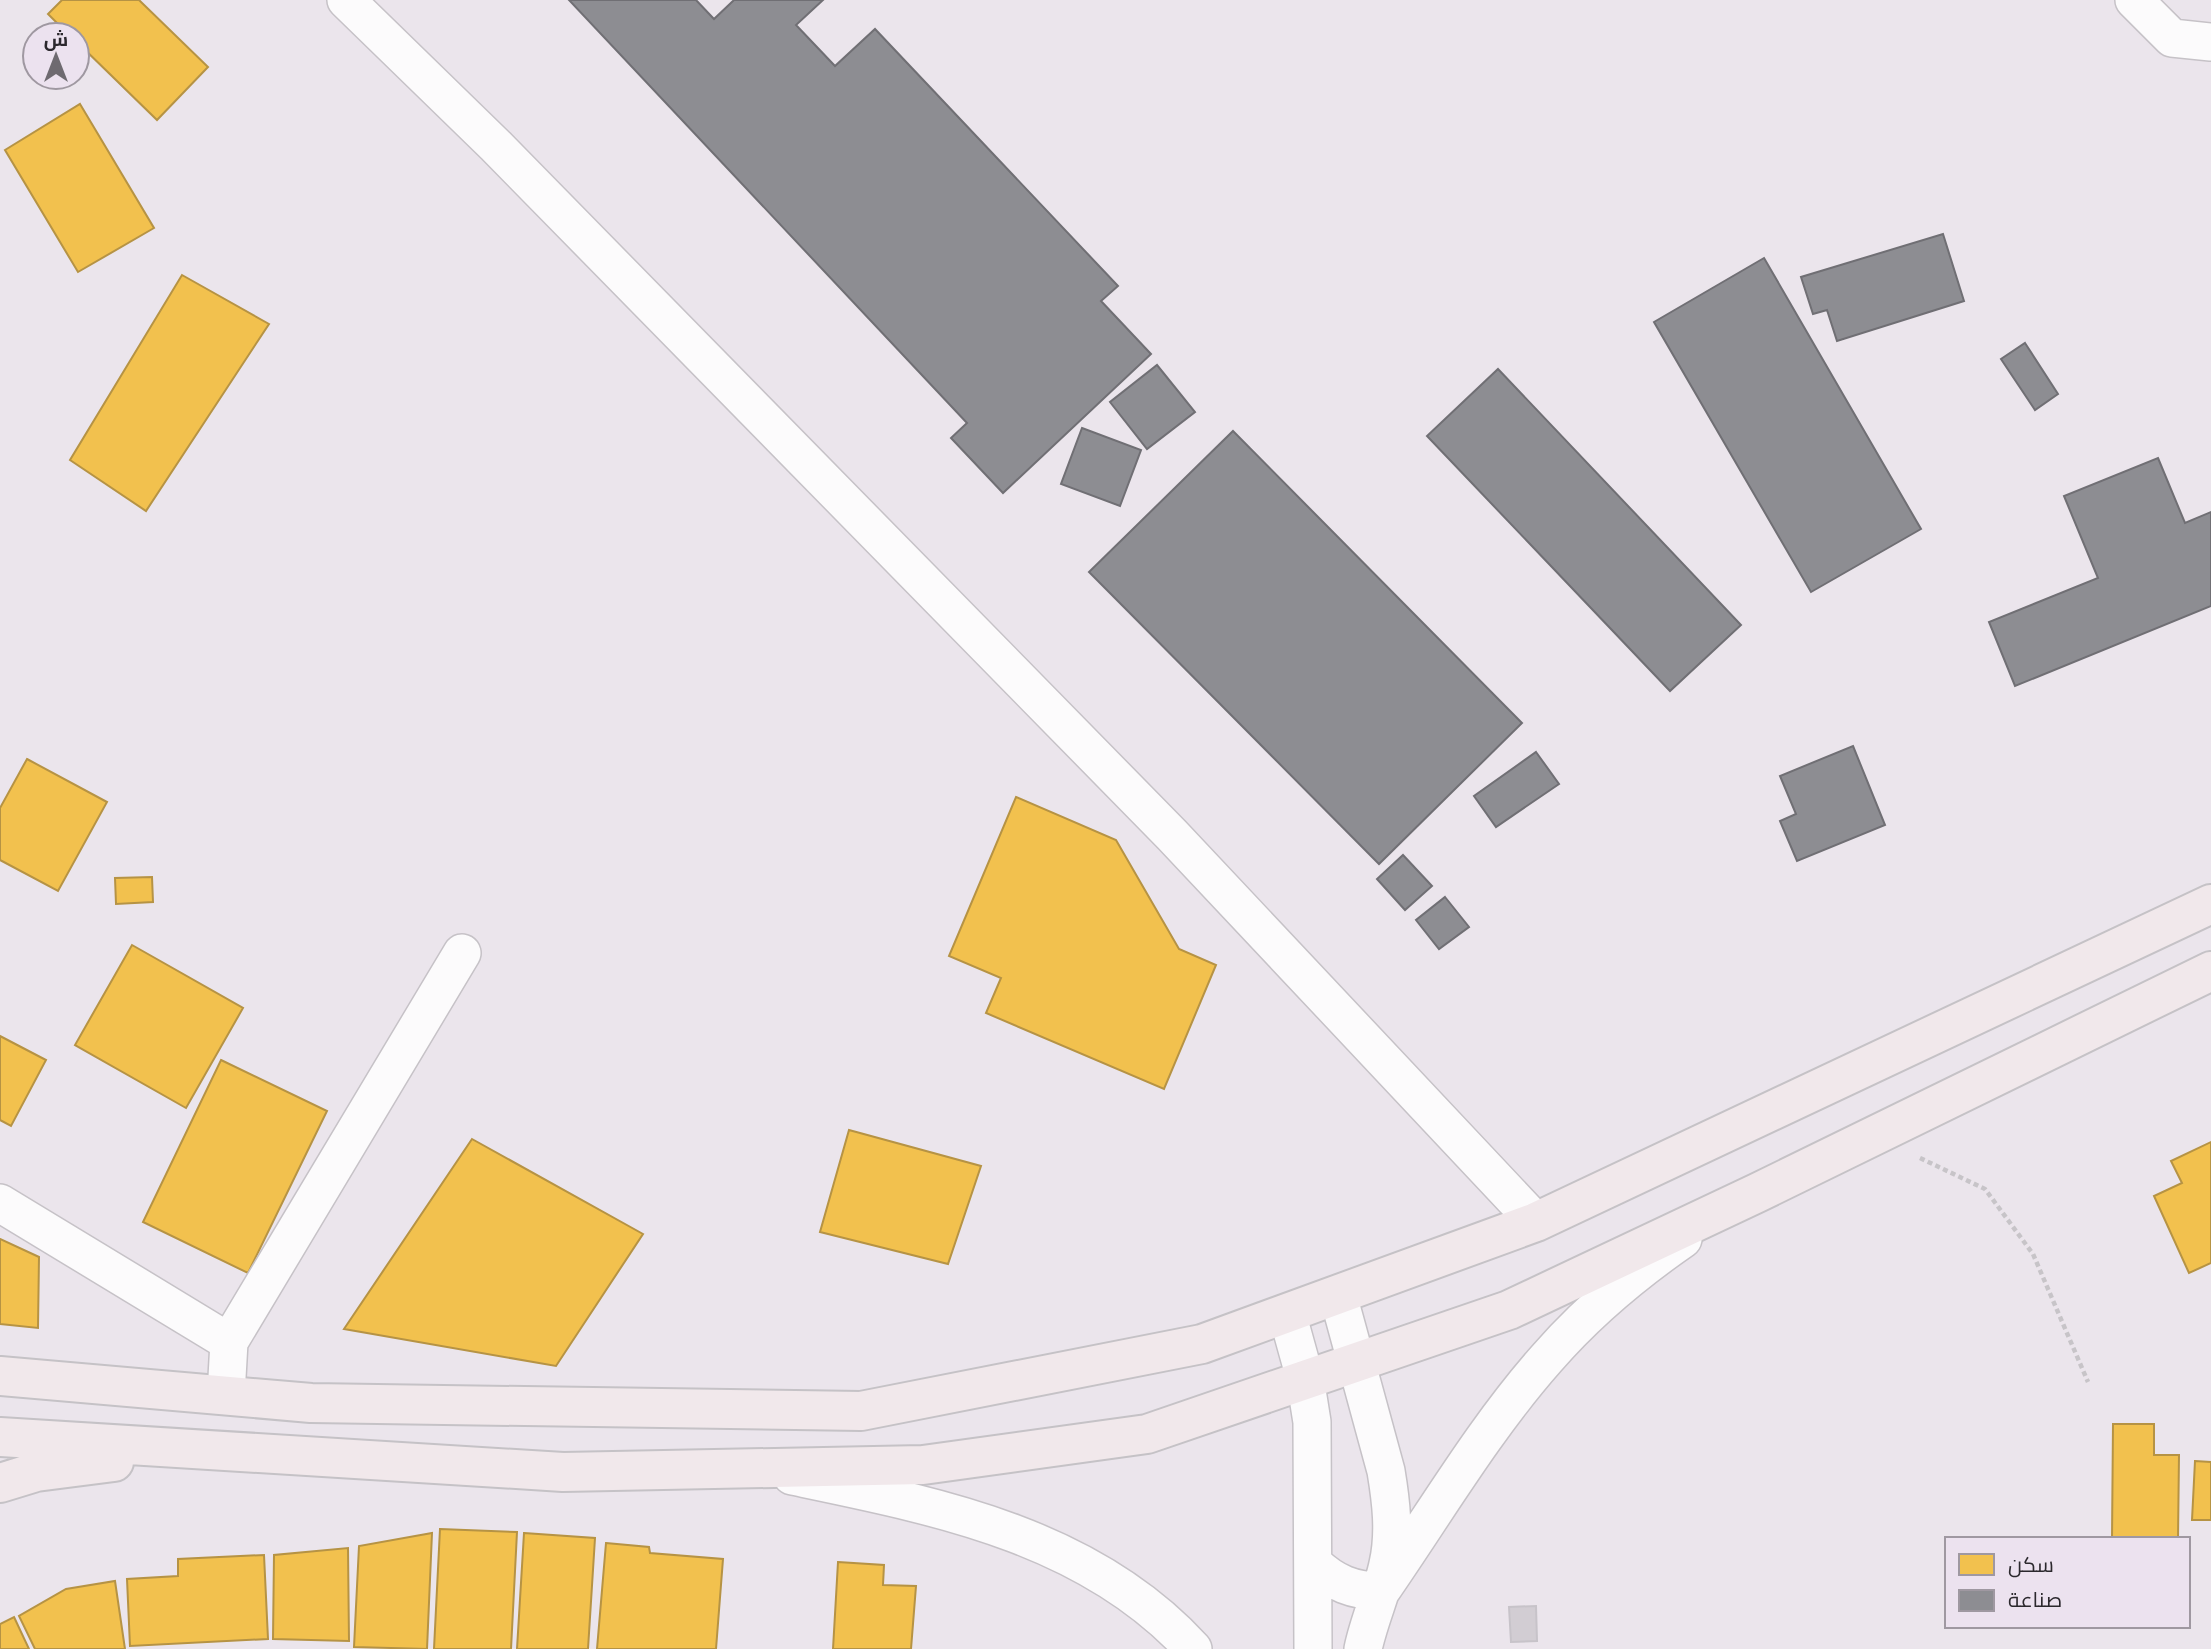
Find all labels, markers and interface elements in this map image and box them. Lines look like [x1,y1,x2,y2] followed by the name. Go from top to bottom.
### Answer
[21,21,91,91] north arrow
[44,26,68,52] text: ش
[1945,1537,2190,1628] legend
[2008,1550,2054,1578] text: سكن
[2008,1585,2062,1613] text: صناعة

